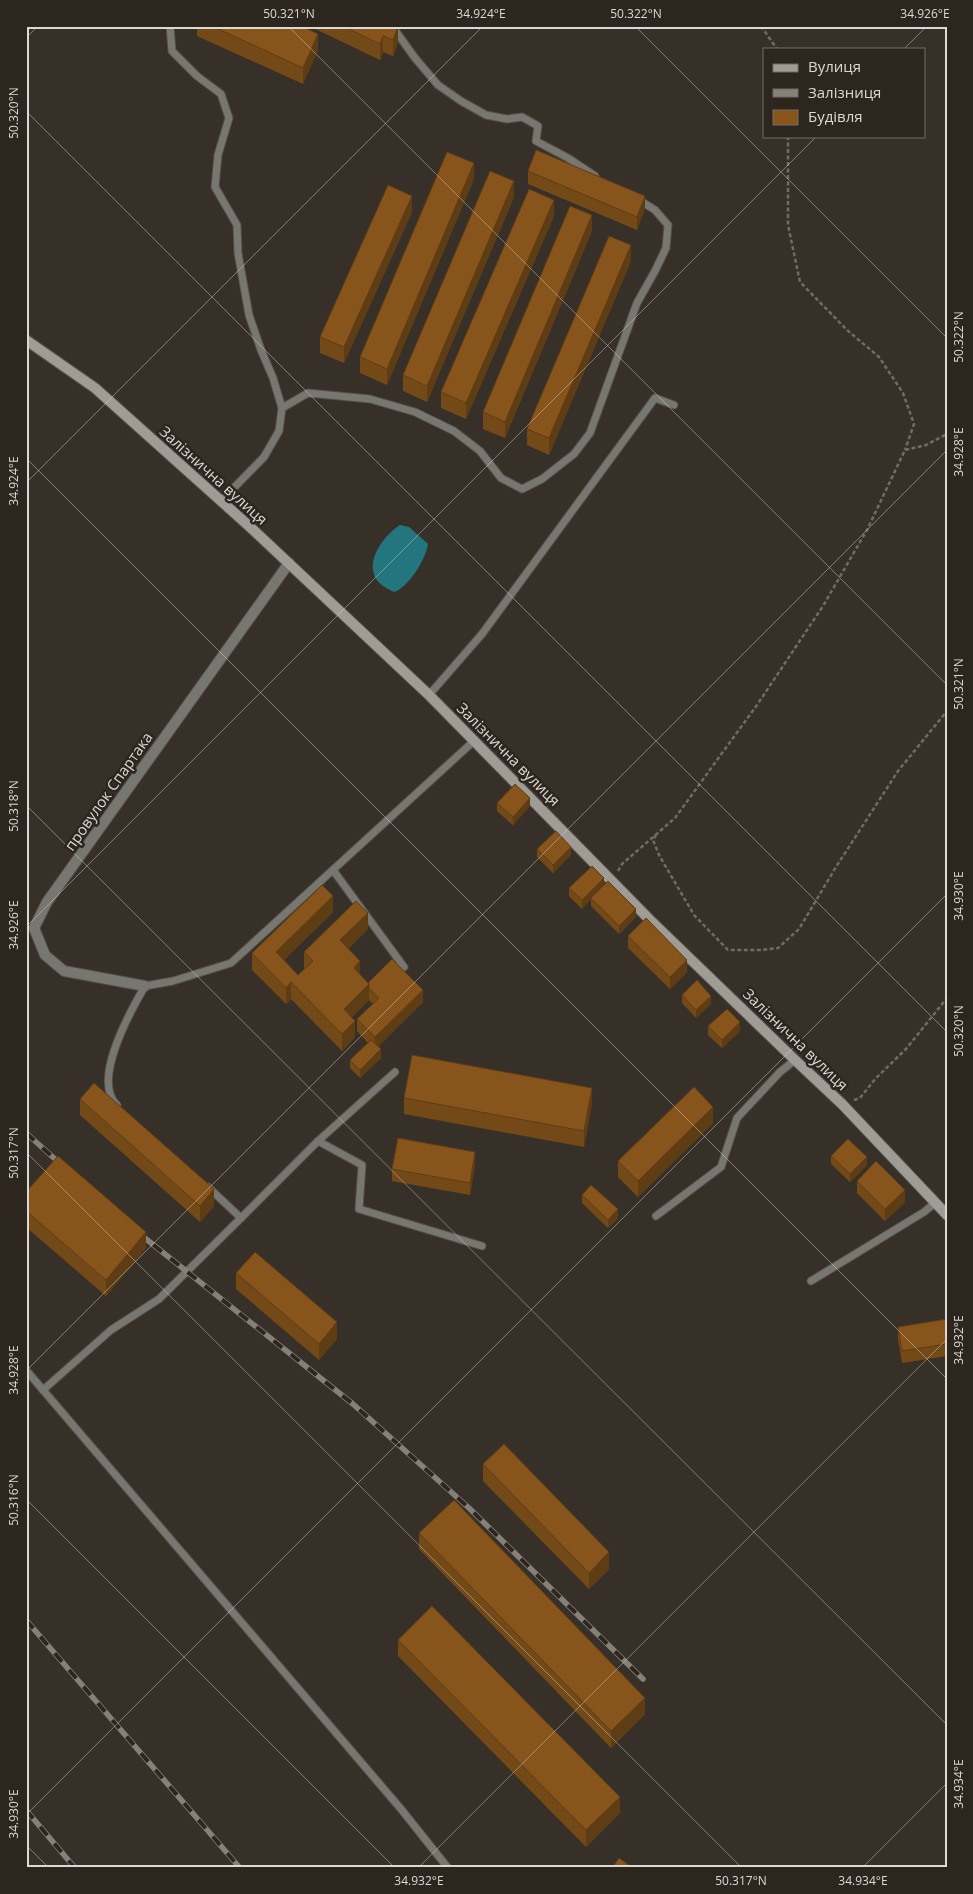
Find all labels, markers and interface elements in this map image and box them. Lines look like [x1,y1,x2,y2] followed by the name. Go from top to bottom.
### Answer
[263,5,315,22] text: 50.321°N
[456,5,506,22] text: 34.924°E
[610,5,662,22] text: 50.322°N
[900,5,950,22] text: 34.926°E
[763,48,926,138] legend
[808,56,861,76] text: Вулиця
[808,82,881,102] text: Залізниця
[5,87,22,139] text: 50.320°N
[808,106,863,126] text: Будівля
[950,311,967,363] text: 50.322°N
[156,421,272,529] street label: Залізнична вулиця
[950,427,967,477] text: 34.928°E
[5,456,22,506] text: 34.924°E
[950,658,967,710] text: 50.321°N
[453,698,565,810] street label: Залізнична вулиця
[59,728,157,854] street label: провулок Спартака
[5,780,22,832] text: 50.318°N
[950,871,967,921] text: 34.930°E
[5,900,22,950] text: 34.926°E
[739,984,853,1094] street label: Залізнична вулиця
[950,1005,967,1057] text: 50.320°N
[5,1127,22,1179] text: 50.317°N
[950,1315,967,1365] text: 34.932°E
[5,1345,22,1395] text: 34.928°E
[5,1474,22,1526] text: 50.316°N
[950,1759,967,1809] text: 34.934°E
[5,1789,22,1839] text: 34.930°E
[394,1872,444,1889] text: 34.932°E
[715,1872,767,1889] text: 50.317°N
[838,1872,888,1889] text: 34.934°E

